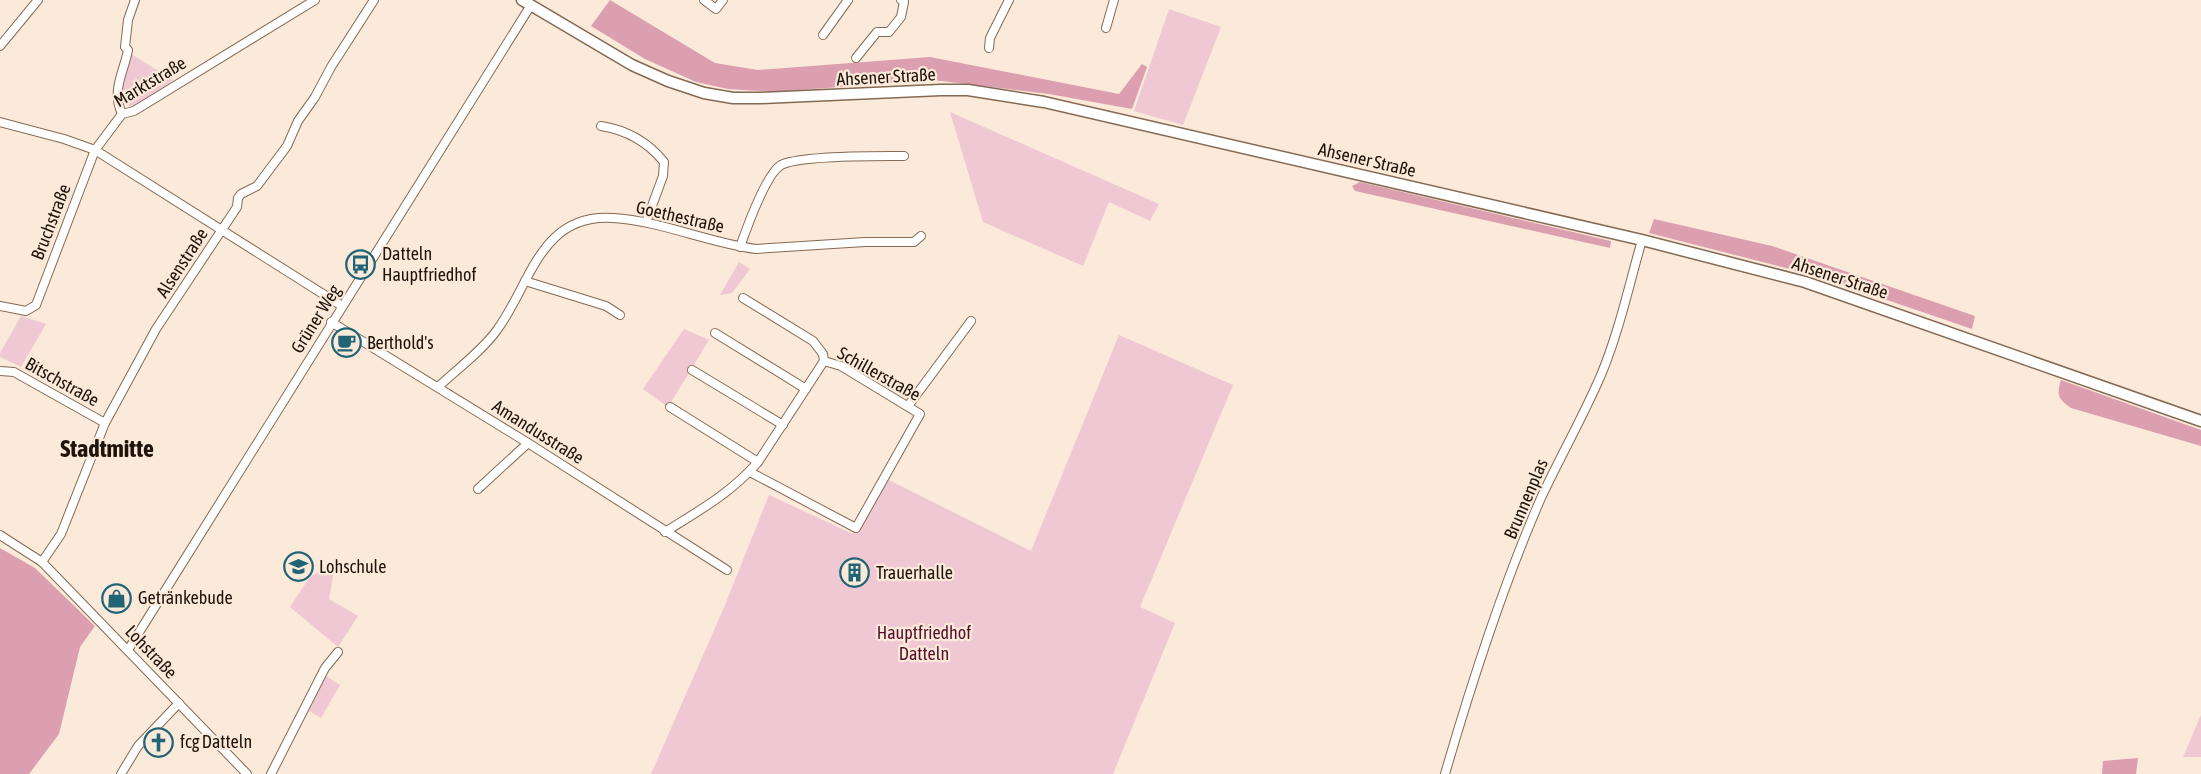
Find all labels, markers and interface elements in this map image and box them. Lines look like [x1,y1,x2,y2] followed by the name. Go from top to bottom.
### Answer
[110,52,190,111] street label: Marktstraße
[836,63,936,90] street label: Ahsener Straße
[1316,138,1418,181] street label: Ahsener Straße
[26,181,75,263] street label: Bruchstraße
[634,196,726,237] street label: Goethestraße
[151,224,212,301] street label: Alsenstraße
[382,243,476,285] place label: Datteln Hauptfriedhof
[345,248,377,280] bus stop icon: Datteln Hauptfriedhof
[1790,252,1891,303] street label: Ahsener Straße
[286,280,345,357] street label: Grüner Weg
[330,327,362,359] cafe icon: Berthold's
[367,332,434,353] place label: Berthold's
[834,342,924,405] street label: Schillerstraße
[22,353,103,410] street label: Bitschstraße
[489,395,588,468] street label: Amandusstraße
[60,435,154,462] district label: Stadtmitte
[1499,456,1552,542] street label: Brunnenplas
[282,551,314,583] school or university icon: Lohschule
[319,556,386,577] place label: Lohschule
[839,557,871,589] building icon: Trauerhalle
[876,562,953,583] place label: Trauerhalle
[101,582,133,614] shop icon: Getränkebude
[138,587,233,608] place label: Getränkebude
[121,621,182,683] street label: Lohstraße
[877,622,971,664] park label: Hauptfriedhof Datteln
[143,726,175,758] church icon: fcg Datteln
[180,731,252,752] place label: fcg Datteln

